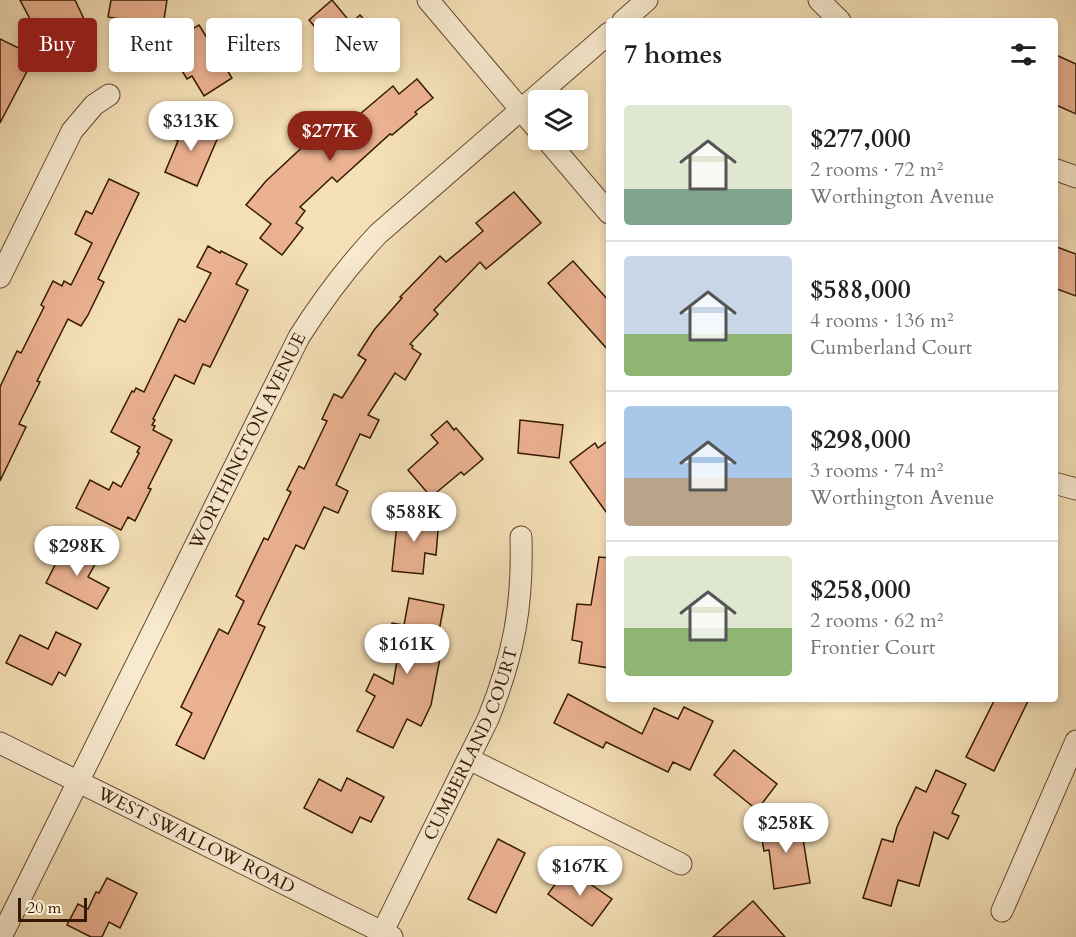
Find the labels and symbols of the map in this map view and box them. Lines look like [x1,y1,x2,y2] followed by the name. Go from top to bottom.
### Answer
[149,101,233,152] pin: $313K
[288,111,372,162] pin: $277K
[183,328,312,554] street label: WORTHINGTON AVENUE
[372,492,456,543] pin: $588K
[35,526,119,577] pin: $298K
[365,624,449,675] pin: $161K
[417,644,524,845] street label: CUMBERLAND COURT
[92,780,299,900] street label: WEST SWALLOW ROAD
[744,803,828,854] pin: $258K
[538,846,622,897] pin: $167K
[18,895,87,922] scale bar

